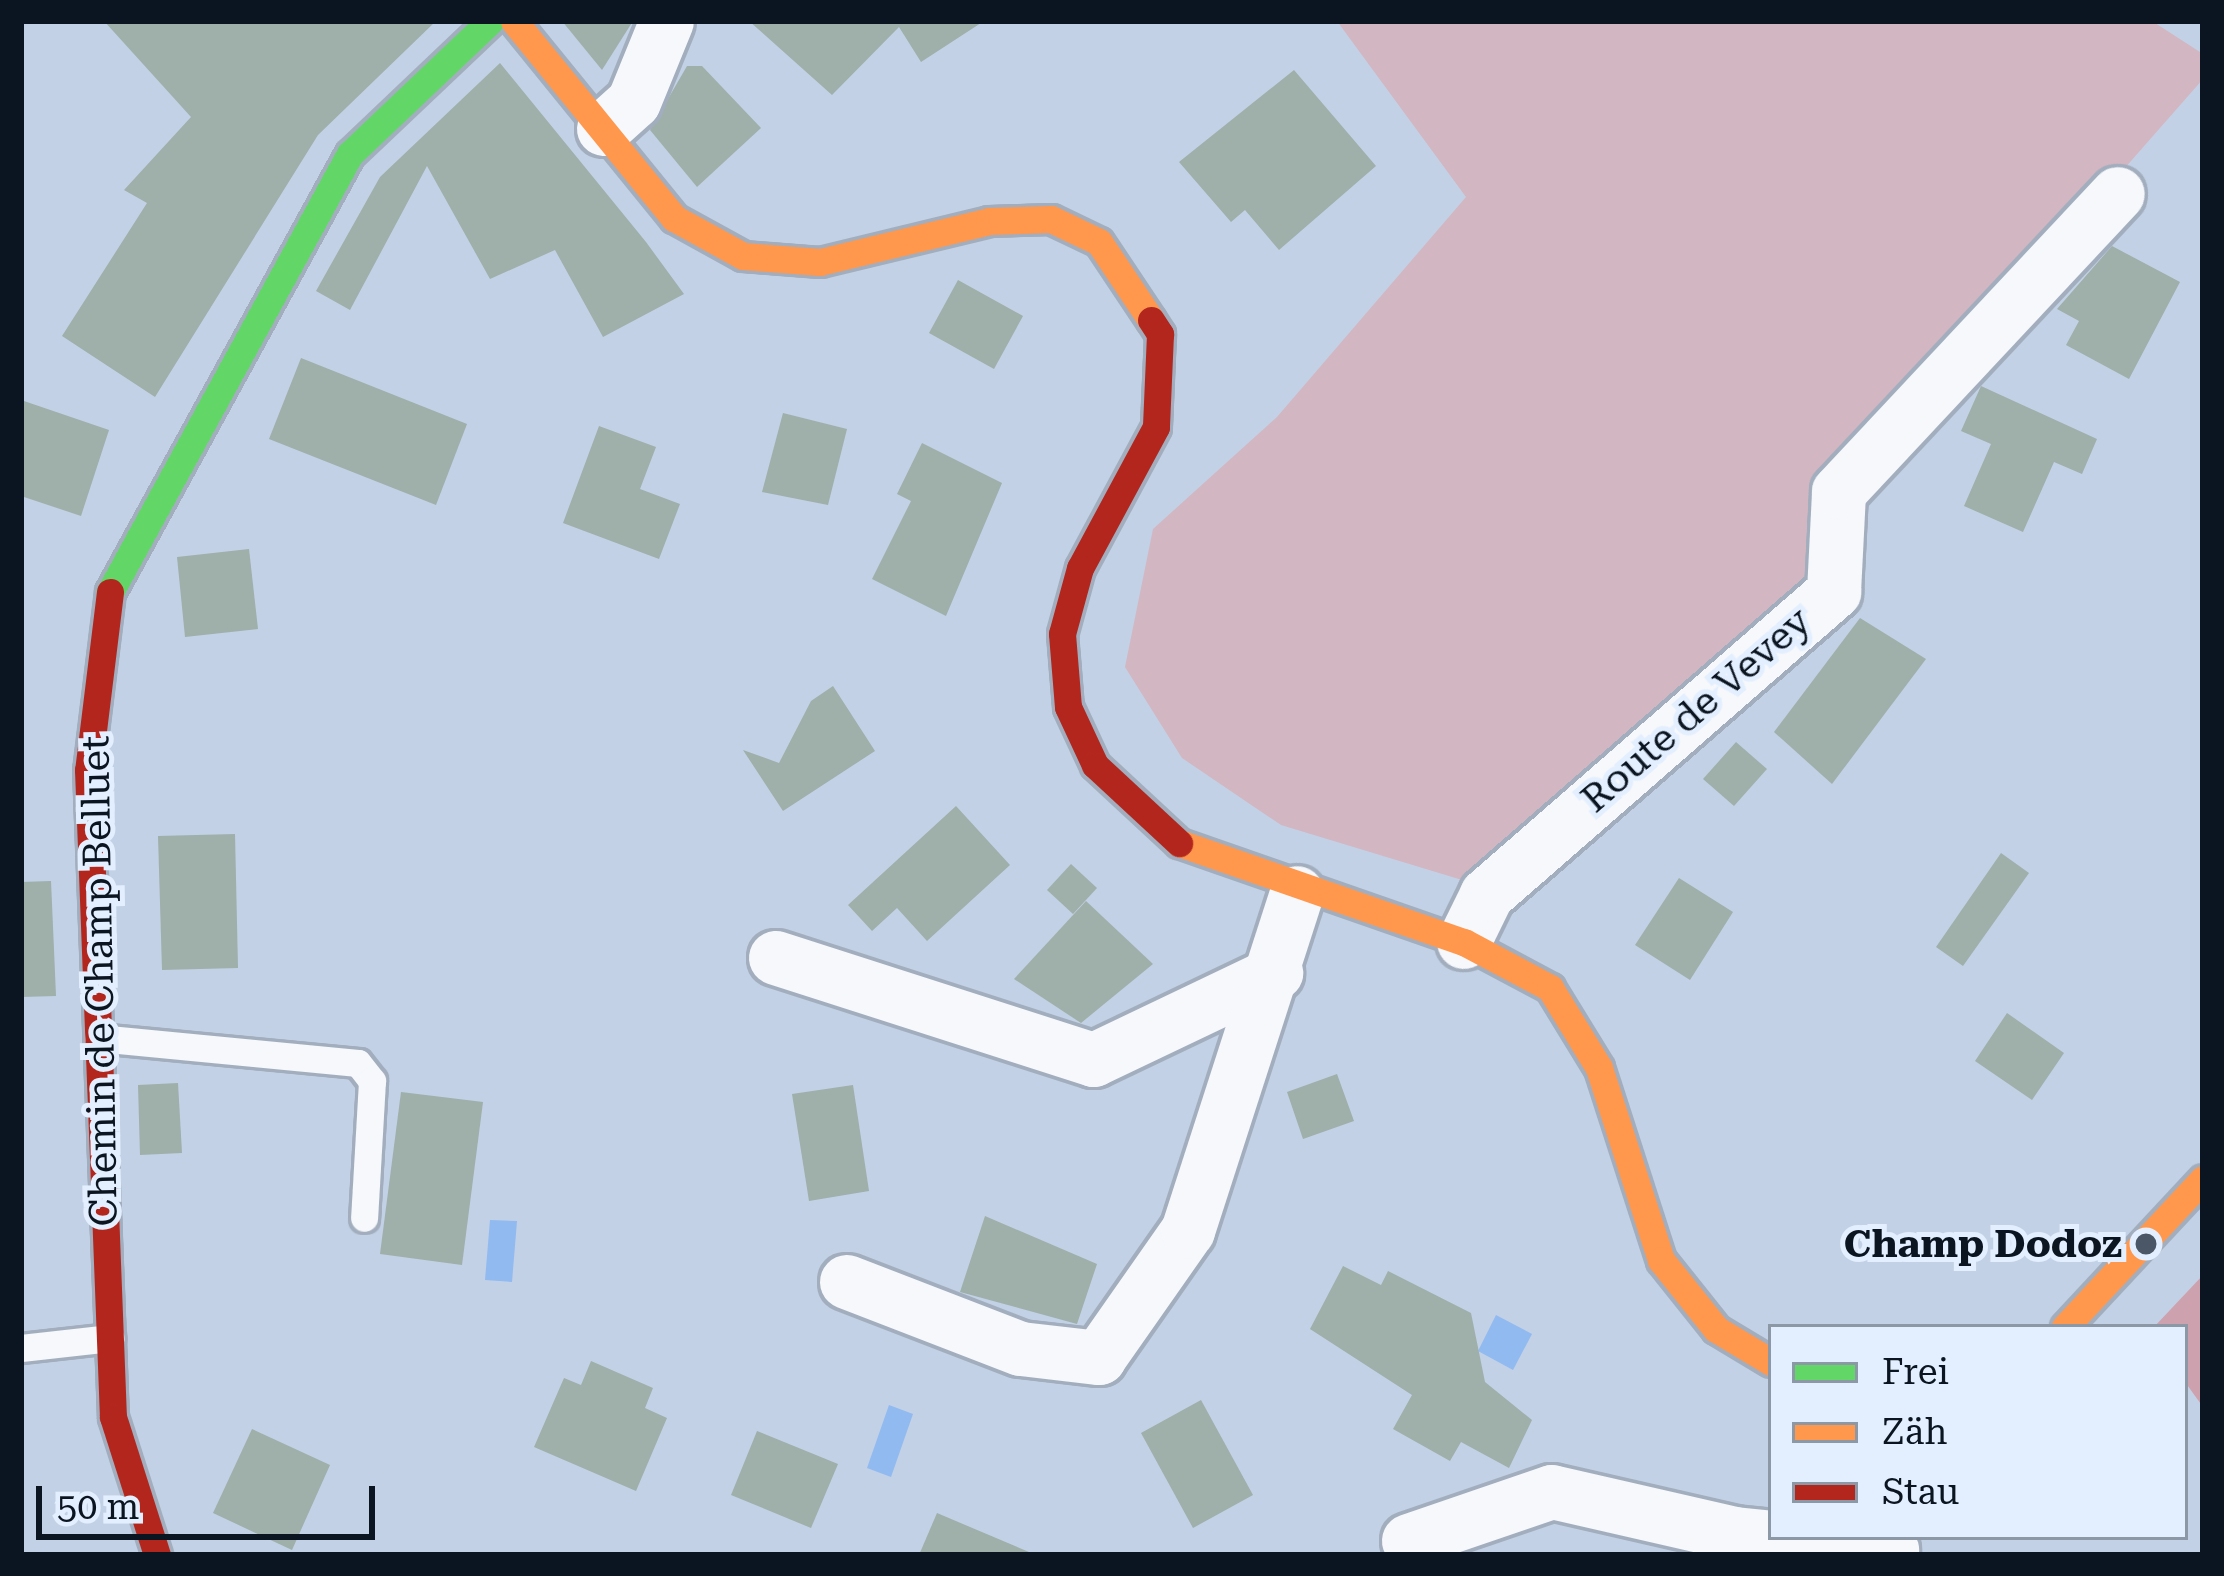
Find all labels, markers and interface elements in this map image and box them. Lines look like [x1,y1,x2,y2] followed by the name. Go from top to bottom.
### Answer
[1572,598,1820,822] street label: Route de Vevey
[72,735,128,1227] street label: Chemin de Champ Belluet
[1844,1221,2122,1267] place label: Champ Dodoz
[2133,1231,2159,1257] marker: Champ Dodoz
[1768,1324,2188,1540] legend
[1882,1351,1949,1393] text: Frei
[1882,1411,1948,1453] text: Zäh
[42,1462,381,1536] scale bar
[1882,1471,1959,1513] text: Stau
[57,1486,139,1528] text: 50 m

